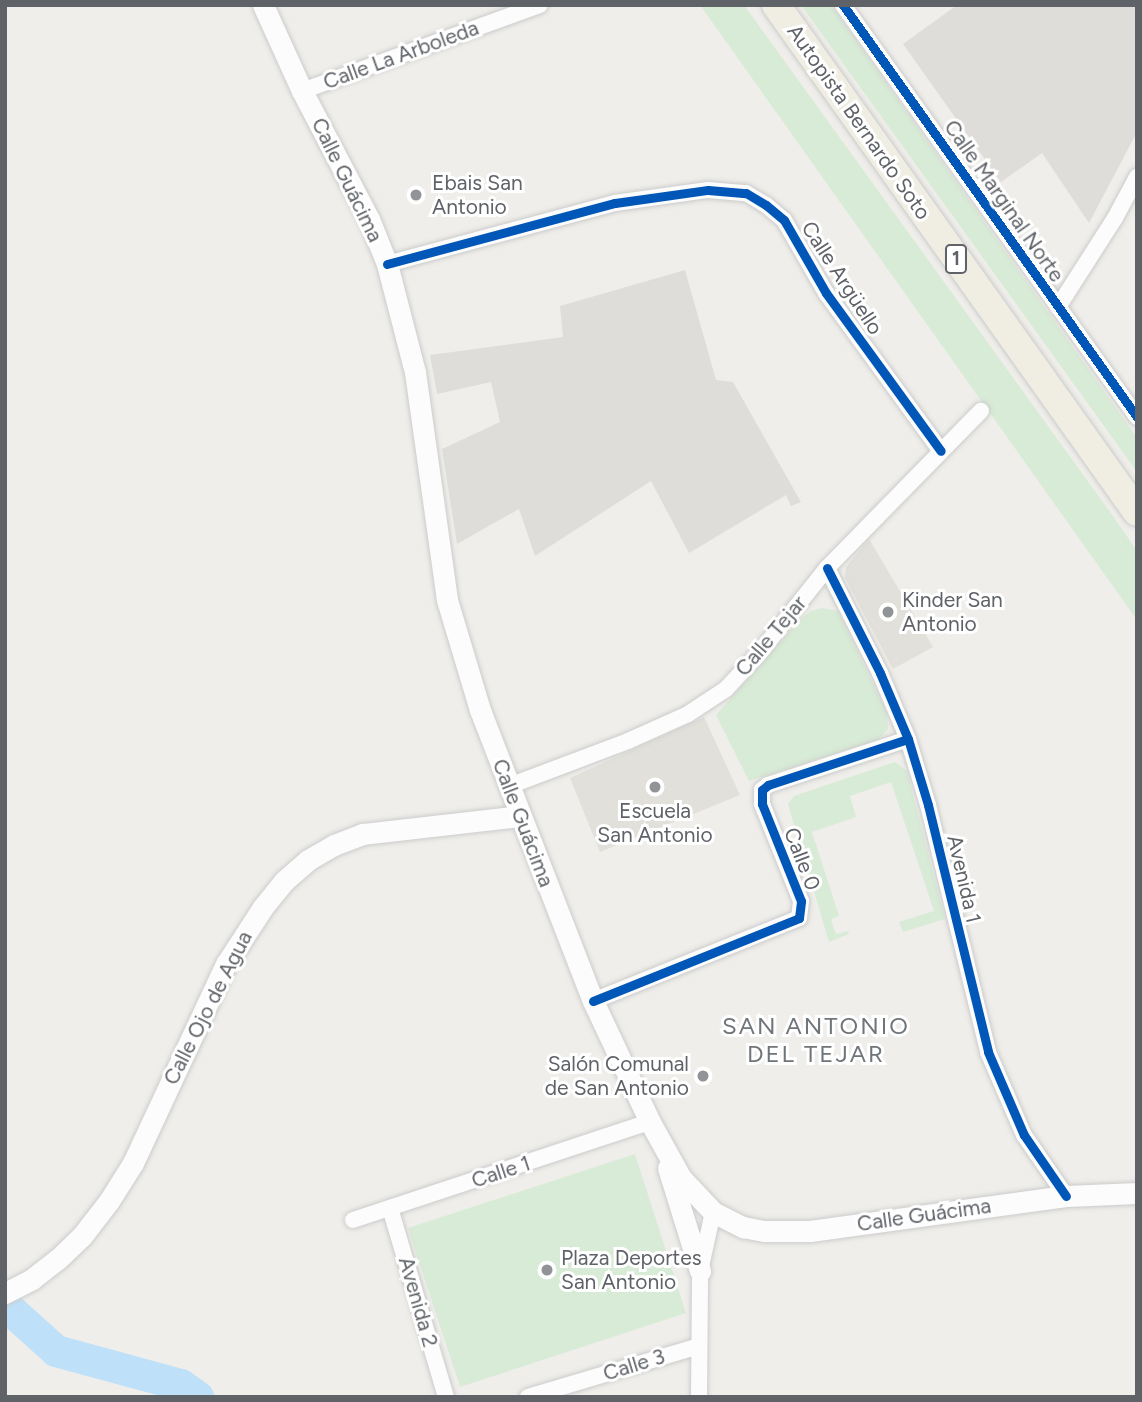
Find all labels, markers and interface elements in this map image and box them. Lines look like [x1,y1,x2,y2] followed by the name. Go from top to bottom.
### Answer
[320,15,482,95] street label: Calle La Arboleda
[782,20,936,224] street label: Autopista Bernardo Soto
[306,114,388,246] street label: Calle Guácima
[939,115,1069,287] street label: Calle Marginal Norte
[432,170,523,220] place label: Ebais San Antonio
[406,185,426,205] marker: Ebais San Antonio
[796,217,888,339] street label: Calle Argüello
[944,244,968,274] road number: 1
[902,587,1003,637] place label: Kinder San Antonio
[730,591,812,681] street label: Calle Tejar
[880,604,896,620] marker: Kinder San Antonio
[487,756,559,890] street label: Calle Guácima
[647,779,663,795] marker: Escuela San Antonio
[597,798,713,848] place label: Escuela San Antonio
[779,824,825,894] street label: Calle 0
[942,833,986,925] street label: Avenida 1
[158,927,258,1089] street label: Calle Ojo de Agua
[723,1012,909,1068] district label: SAN ANTONIO DEL TEJAR
[545,1051,689,1101] place label: Salón Comunal de San Antonio
[695,1068,711,1084] marker: Salón Comunal de San Antonio
[468,1151,534,1193] street label: Calle 1
[855,1193,993,1237] street label: Calle Guácima
[561,1245,701,1295] place label: Plaza Deportes San Antonio
[393,1254,443,1350] street label: Avenida 2
[539,1262,555,1278] marker: Plaza Deportes San Antonio
[600,1344,668,1386] street label: Calle 3

